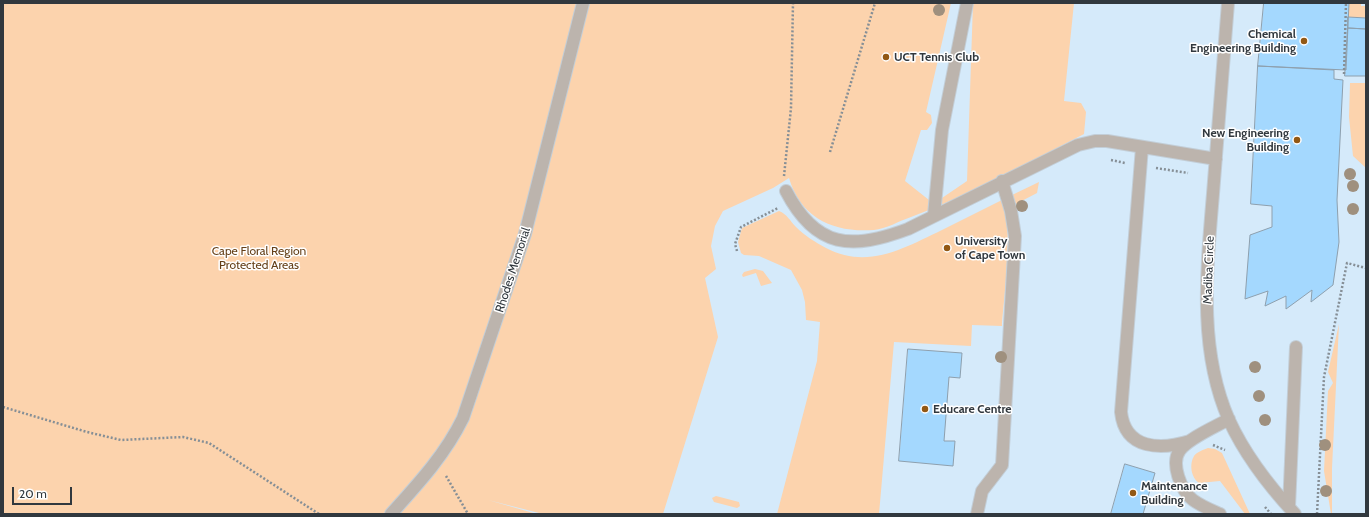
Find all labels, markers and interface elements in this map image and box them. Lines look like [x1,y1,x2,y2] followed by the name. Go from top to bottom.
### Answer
[1190,27,1296,55] place label: Chemical Engineering Building
[1299,36,1309,46] marker: Chemical Engineering Building
[894,50,979,64] place label: UCT Tennis Club
[881,52,891,62] marker: UCT Tennis Club
[1202,126,1289,154] place label: New Engineering Building
[1292,135,1302,145] marker: New Engineering Building
[492,226,534,314] street label: Rhodes Memorial
[955,234,1025,262] place label: University of Cape Town
[1201,236,1217,304] street label: Madiba Circle
[942,243,952,253] marker: University of Cape Town
[212,244,306,272] park label: Cape Floral Region Protected Areas
[933,402,1011,416] place label: Educare Centre
[920,404,930,414] marker: Educare Centre
[14,479,74,505] scale bar
[1141,479,1207,507] place label: Maintenance Building
[19,486,47,501] text: 20 m
[1128,488,1138,498] marker: Maintenance Building

